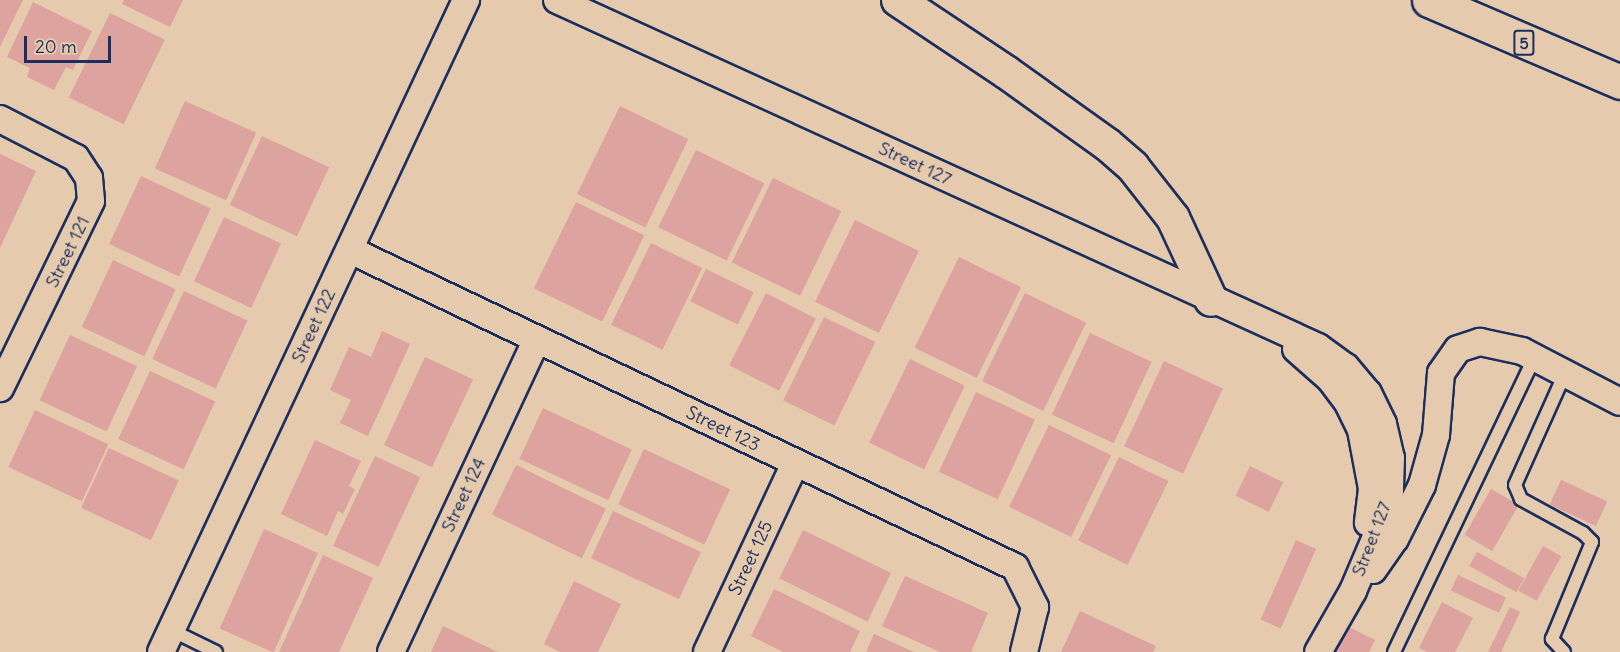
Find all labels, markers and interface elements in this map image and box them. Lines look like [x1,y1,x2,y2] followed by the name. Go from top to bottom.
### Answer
[27,24,114,62] scale bar
[1512,30,1536,56] road number: 5
[35,35,77,58] text: 20 m
[875,138,955,190] street label: Street 127
[42,213,94,291] street label: Street 121
[287,286,341,366] street label: Street 122
[683,402,763,456] street label: Street 123
[437,454,491,536] street label: Street 124
[1348,499,1396,579] street label: Street 127
[724,517,778,599] street label: Street 125

